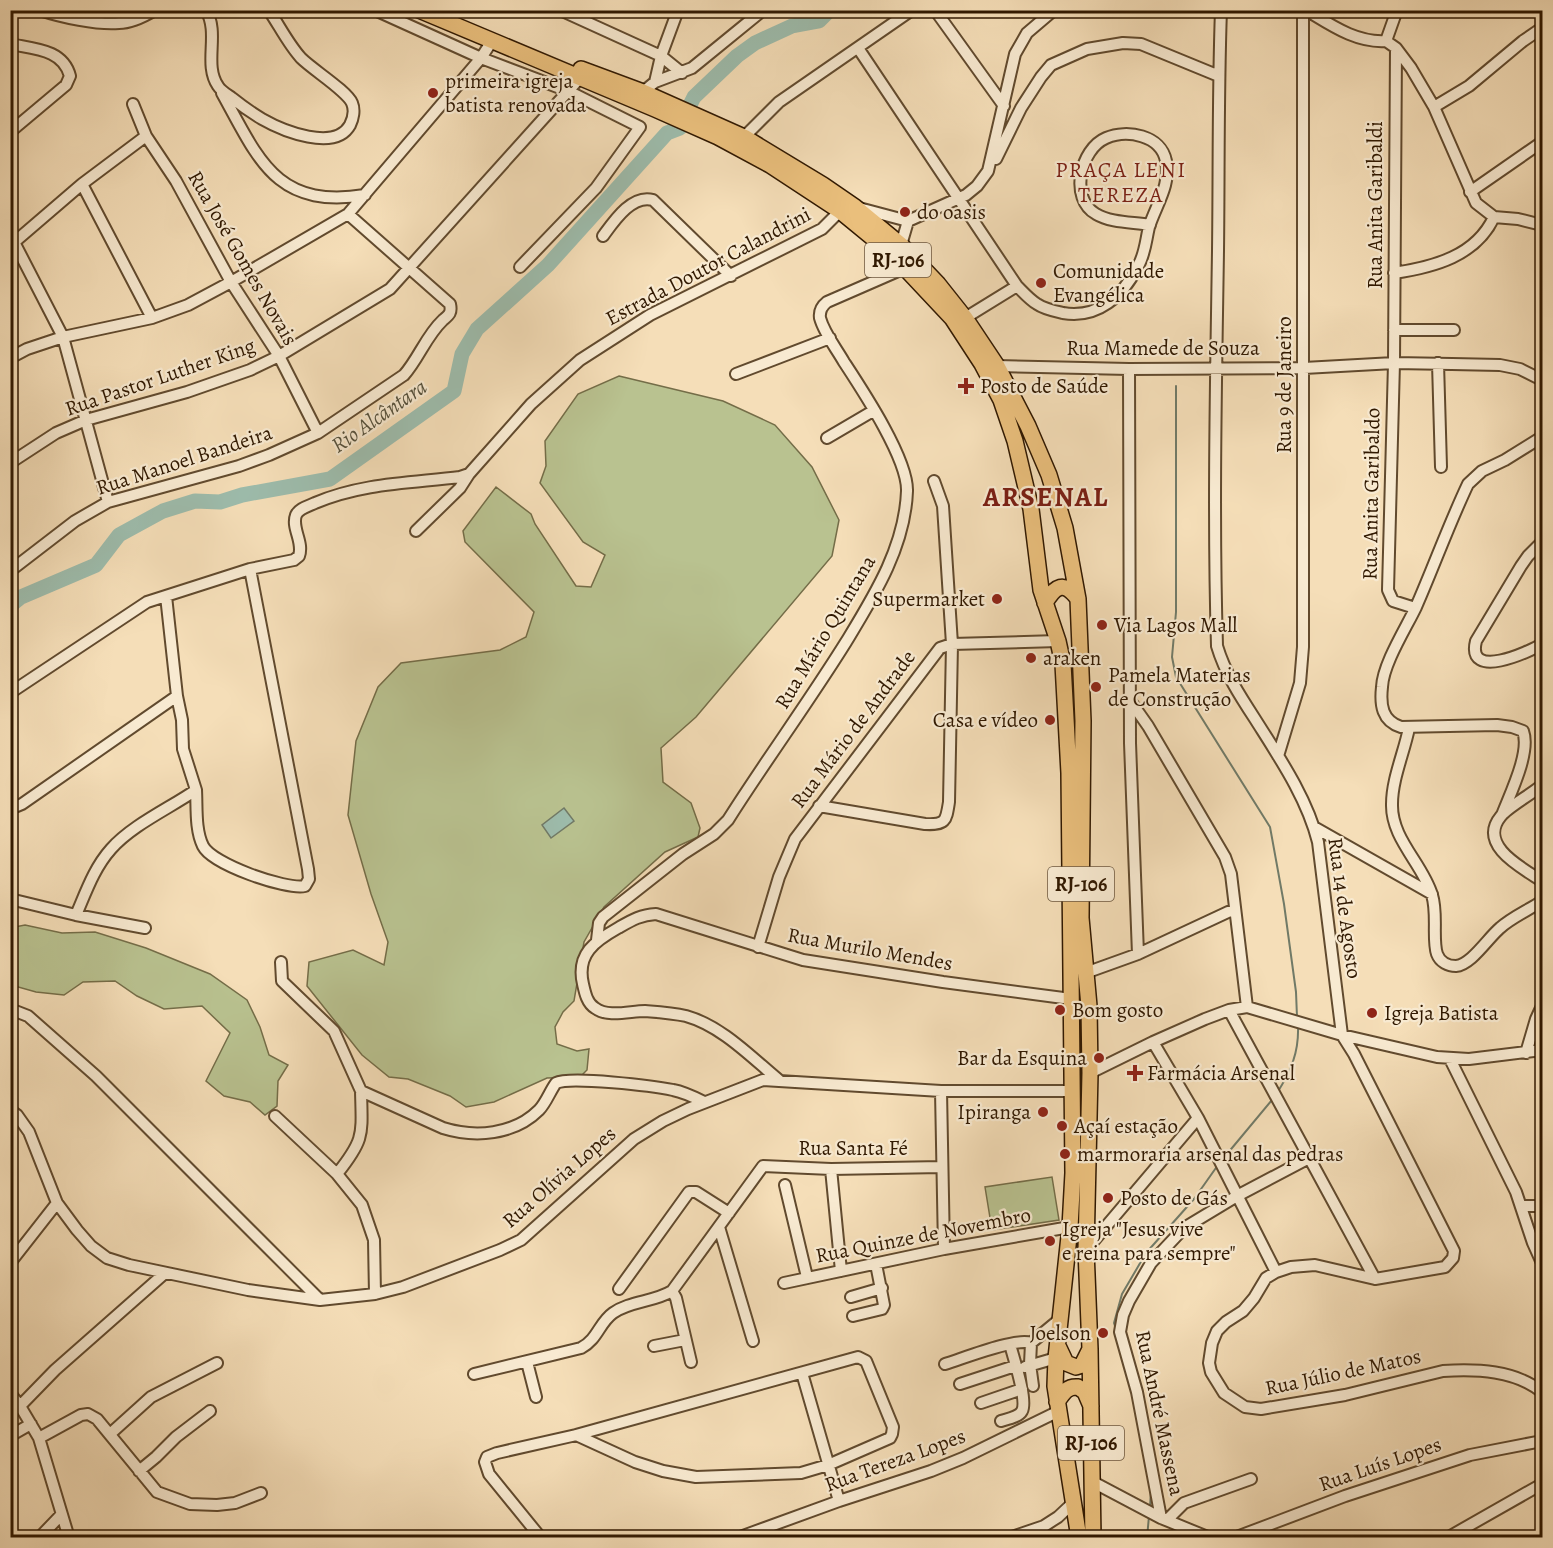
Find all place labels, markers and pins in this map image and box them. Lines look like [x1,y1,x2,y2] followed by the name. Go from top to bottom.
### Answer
[445,67,587,119] place label: primeira igreja batista renovada
[426,86,440,100] marker: primeira igreja batista renovada
[917,198,986,226] place label: do oasis
[898,205,912,219] marker: do oasis
[1053,257,1164,309] place label: Comunidade Evangélica
[1034,276,1048,290] marker: Comunidade Evangélica
[980,372,1108,400] place label: Posto de Saúde
[957,377,975,395] marker: Posto de Saúde
[872,585,985,613] place label: Supermarket
[990,592,1004,606] marker: Supermarket
[1113,611,1237,639] place label: Via Lagos Mall
[1095,618,1109,632] marker: Via Lagos Mall
[1043,644,1101,672] place label: araken
[1024,651,1038,665] marker: araken
[1108,661,1251,713] place label: Pamela Materias de Construção
[1089,680,1103,694] marker: Pamela Materias de Construção
[933,706,1038,734] place label: Casa e vídeo
[1043,713,1057,727] marker: Casa e vídeo
[1072,996,1163,1024] place label: Bom gosto
[1384,999,1499,1027] place label: Igreja Batista
[1053,1003,1067,1017] marker: Bom gosto
[1365,1006,1379,1020] marker: Igreja Batista
[957,1044,1087,1072] place label: Bar da Esquina
[1092,1051,1106,1065] marker: Bar da Esquina
[1147,1059,1295,1087] place label: Farmácia Arsenal
[1128,1066,1142,1080] marker: Farmácia Arsenal
[957,1098,1031,1126] place label: Ipiranga
[1036,1105,1050,1119] marker: Ipiranga
[1073,1112,1178,1140] place label: Açaí estação
[1055,1119,1069,1133] marker: Açaí estação
[1077,1140,1344,1168] place label: marmoraria arsenal das pedras
[1058,1147,1072,1161] marker: marmoraria arsenal das pedras
[1120,1184,1228,1212] place label: Posto de Gás
[1101,1191,1115,1205] marker: Posto de Gás
[1062,1215,1236,1267] place label: Igreja "Jesus vive e reina para sempre"
[1043,1234,1057,1248] marker: Igreja "Jesus vive e reina para sempre"
[1030,1319,1091,1347] place label: Joelson
[1096,1326,1110,1340] marker: Joelson

